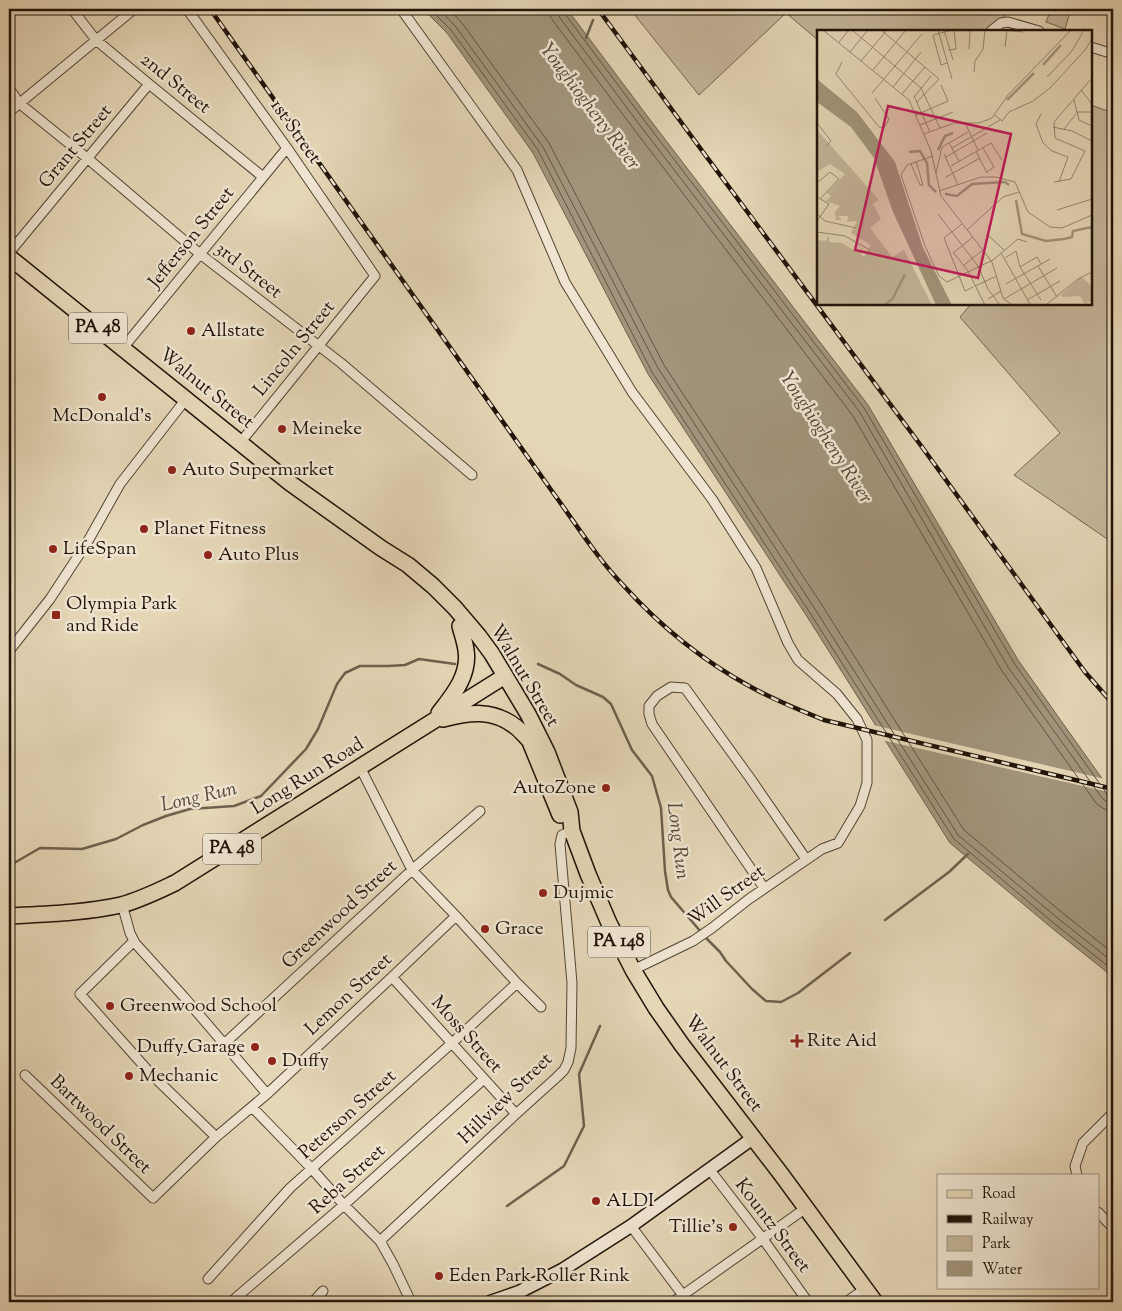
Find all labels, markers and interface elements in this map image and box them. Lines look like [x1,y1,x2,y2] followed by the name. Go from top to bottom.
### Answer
[817,30,1092,305] inset map
[532,37,646,177] water label: Youghiogheny River
[134,47,216,121] street label: 2nd Street
[263,94,327,170] street label: 1st Street
[33,99,119,195] street label: Grant Street
[142,181,242,295] street label: Jefferson Street
[209,236,288,306] street label: 3rd Street
[248,295,342,403] street label: Lincoln Street
[69,312,127,343] road number: PA 48
[201,318,265,345] place label: Allstate
[185,325,197,337] marker: Allstate
[153,342,260,436] street label: Walnut Street
[771,366,879,510] water label: Youghiogheny River
[96,391,108,403] marker: McDonald's
[53,403,151,430] place label: McDonald's
[292,416,362,443] place label: Meineke
[276,423,288,435] marker: Meineke
[182,457,334,484] place label: Auto Supermarket
[166,464,178,476] marker: Auto Supermarket
[154,516,266,543] place label: Planet Fitness
[138,523,150,535] marker: Planet Fitness
[63,536,137,563] place label: LifeSpan
[218,542,299,569] place label: Auto Plus
[47,543,59,555] marker: LifeSpan
[202,549,214,561] marker: Auto Plus
[66,591,178,640] place label: Olympia Park and Ride
[50,609,62,621] marker: Olympia Park and Ride
[483,619,566,733] street label: Walnut Street
[246,731,370,822] street label: Long Run Road
[158,775,240,821] water label: Long Run
[512,775,596,802] place label: AutoZone
[600,782,612,794] marker: AutoZone
[658,801,696,882] water label: Long Run
[203,834,261,864] road number: PA 48
[276,854,404,976] street label: Greenwood Street
[683,859,771,933] street label: Will Street
[553,880,614,907] place label: Dujmic
[537,887,549,899] marker: Dujmic
[495,916,544,943] place label: Grace
[479,923,491,935] marker: Grace
[588,926,650,958] road number: PA 148
[299,947,399,1043] street label: Lemon Street
[424,990,508,1080] street label: Moss Street
[120,993,277,1020] place label: Greenwood School
[104,1000,116,1012] marker: Greenwood School
[677,1010,769,1119] street label: Walnut Street
[807,1028,877,1055] place label: Rite Aid
[137,1034,245,1061] place label: Duffy_Garage
[791,1035,803,1047] marker: Rite Aid
[249,1041,261,1053] marker: Duffy_Garage
[453,1047,560,1151] street label: Hillview Street
[282,1048,330,1075] place label: Duffy
[266,1055,278,1067] marker: Duffy
[139,1063,219,1090] place label: Mechanic
[293,1063,403,1166] street label: Peterson Street
[43,1069,157,1181] street label: Bartwood Street
[123,1070,135,1082] marker: Mechanic
[304,1138,392,1221] street label: Reba Street
[727,1173,817,1279] street label: Kountz Street
[937,1174,1100,1288] legend
[982,1184,1016,1205] text: Road
[606,1188,654,1215] place label: ALDI
[590,1195,602,1207] marker: ALDI
[982,1210,1034,1231] text: Railway
[669,1214,723,1241] place label: Tillie's
[727,1221,739,1233] marker: Tillie's
[982,1234,1011,1255] text: Park
[982,1260,1023,1281] text: Water
[449,1263,631,1290] place label: Eden Park Roller Rink
[433,1270,445,1282] marker: Eden Park Roller Rink

